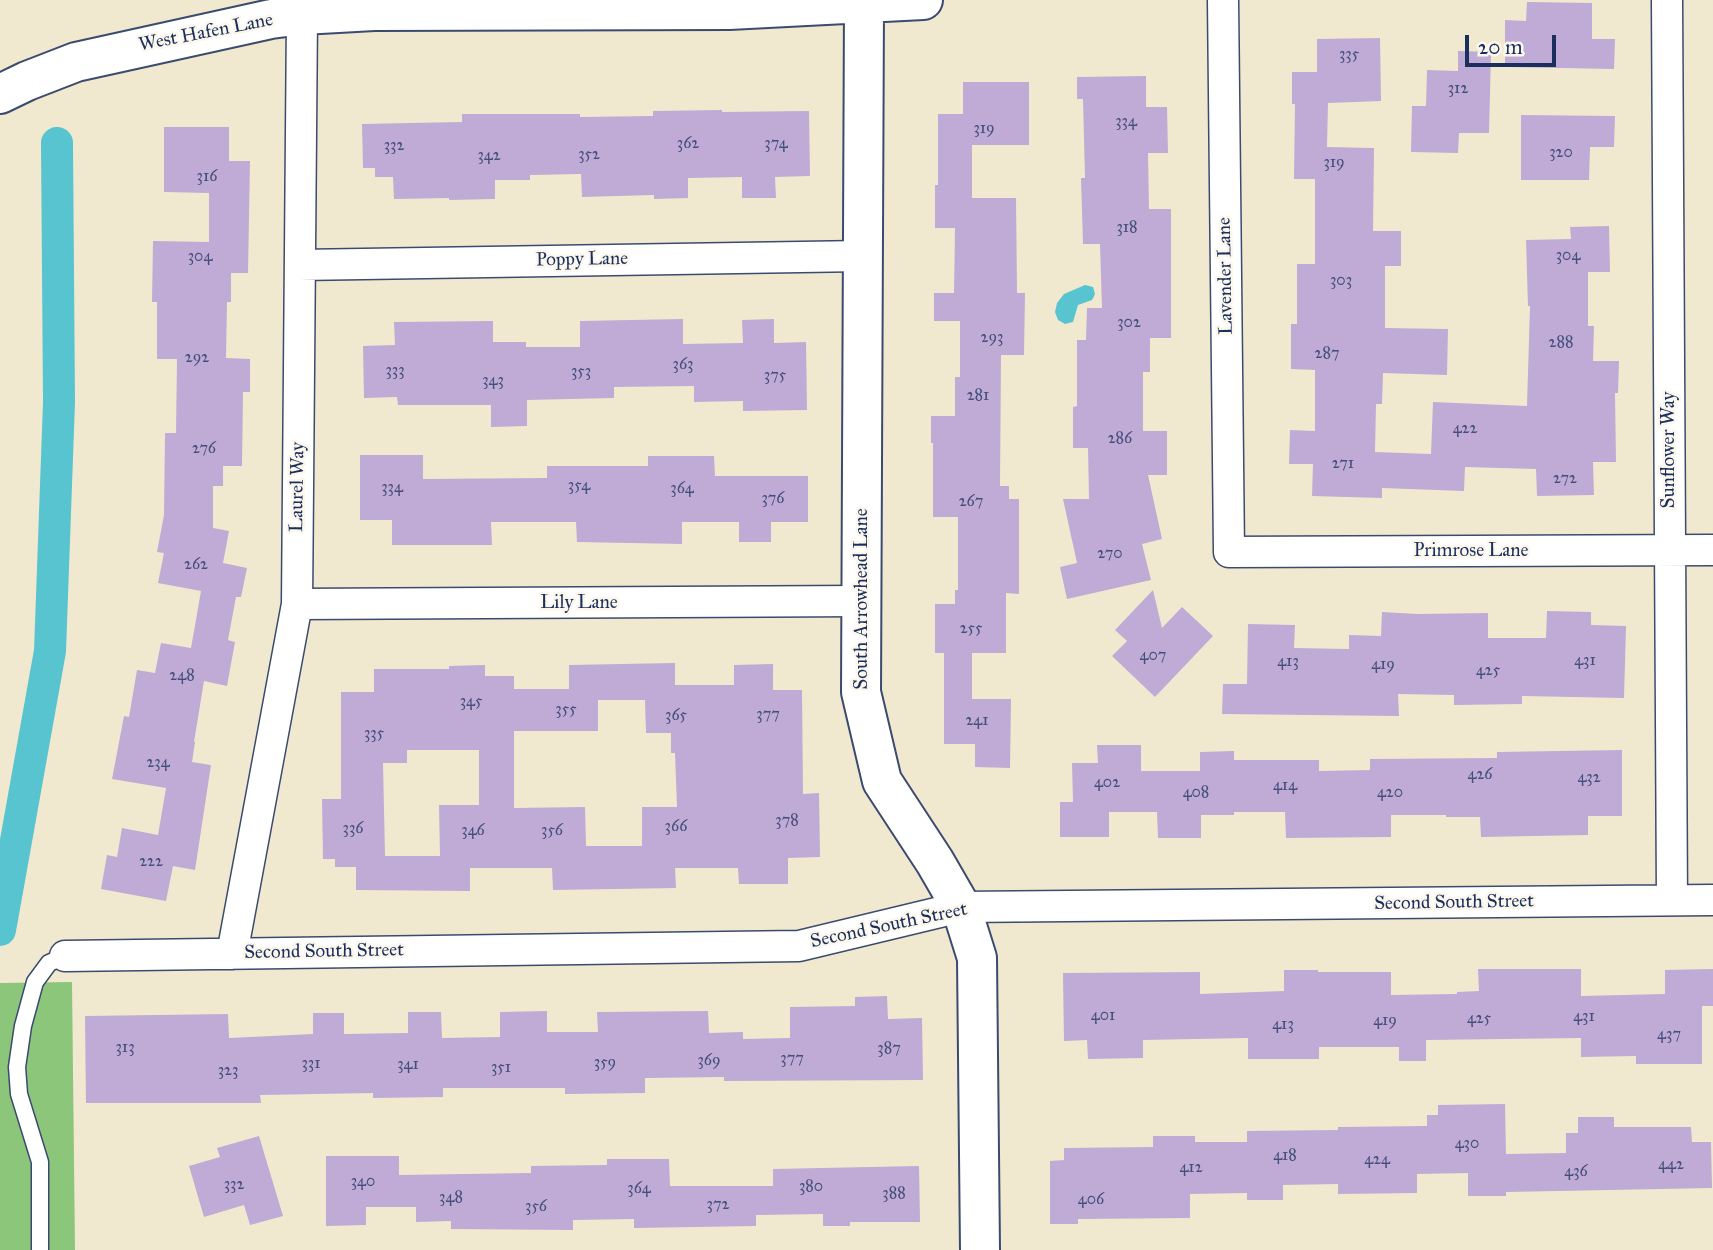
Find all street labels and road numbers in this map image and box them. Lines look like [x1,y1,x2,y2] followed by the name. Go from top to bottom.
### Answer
[137,9,275,57] street label: West Hafen Lane
[1214,217,1238,335] street label: Lavender Lane
[536,248,628,272] street label: Poppy Lane
[1658,392,1680,508] street label: Sunflower Way
[286,442,310,532] street label: Laurel Way
[851,508,873,690] street label: South Arrowhead Lane
[1413,540,1529,562] street label: Primrose Lane
[540,592,618,614] street label: Lily Lane
[1374,890,1534,916] street label: Second South Street
[808,898,970,954] street label: Second South Street
[244,939,404,965] street label: Second South Street

